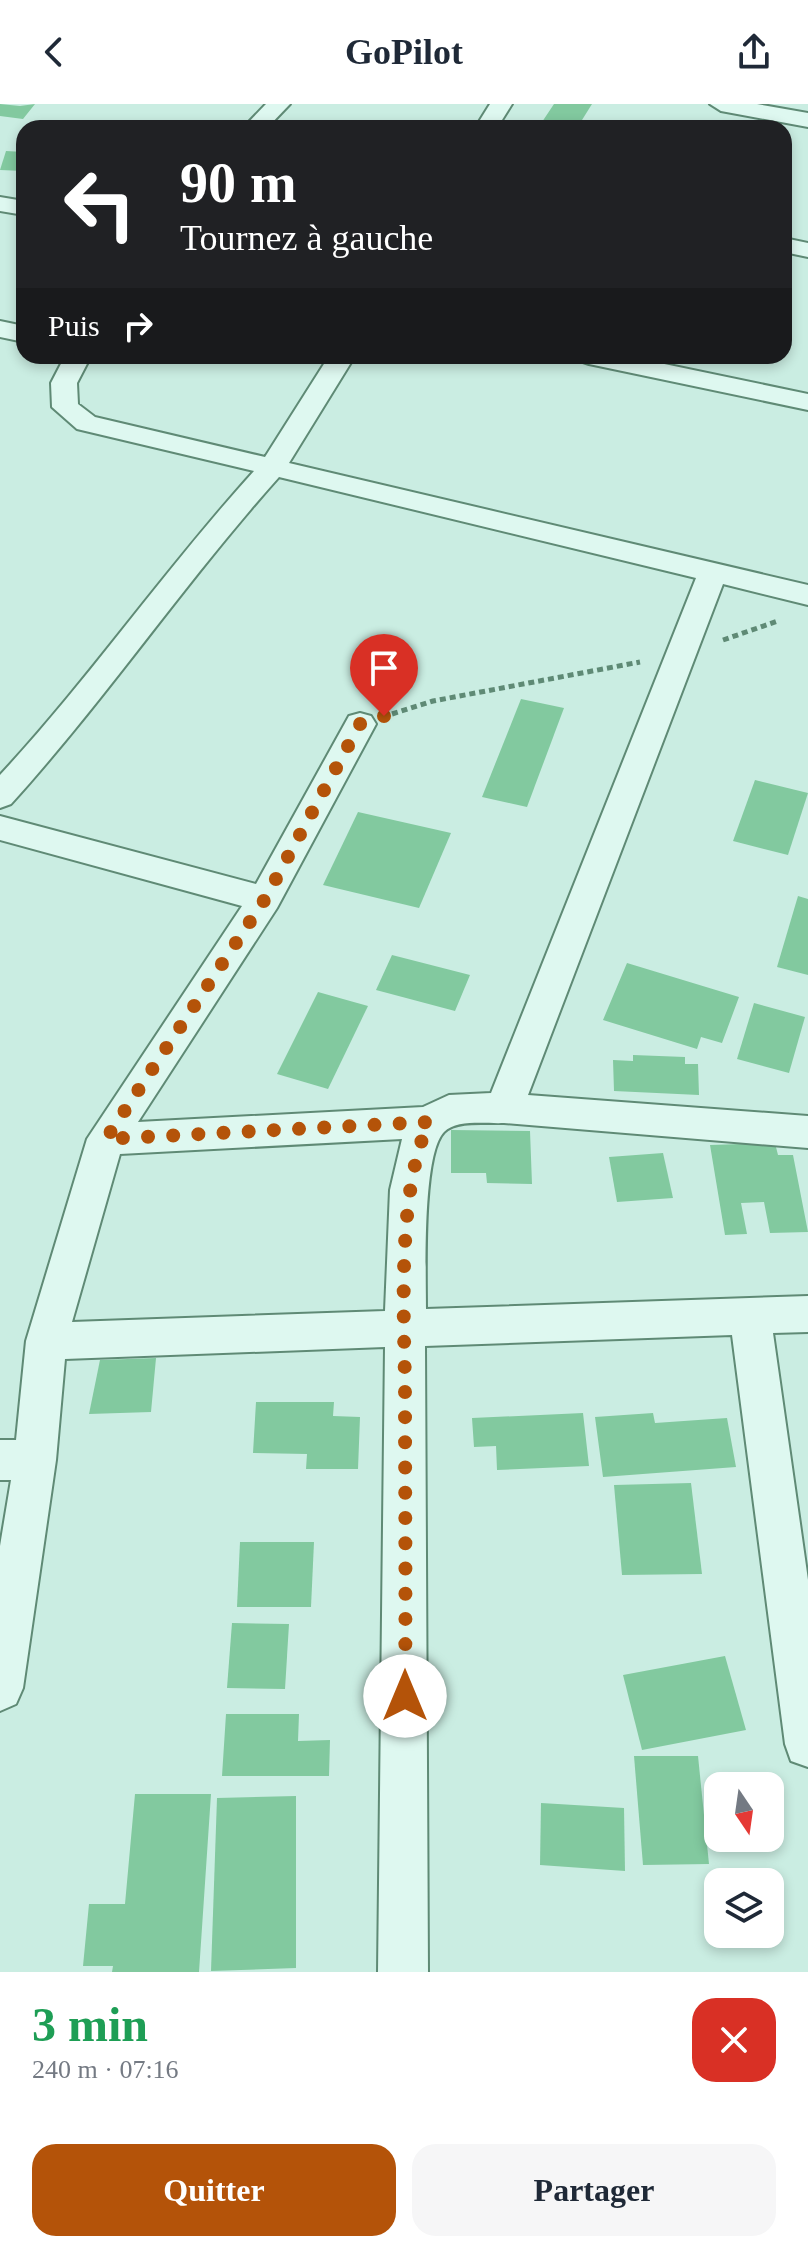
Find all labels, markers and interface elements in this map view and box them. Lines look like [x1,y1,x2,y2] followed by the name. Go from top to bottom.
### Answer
[32,30,76,74] icon: back
[732,30,776,74] icon: share
[345,32,463,72] text: GoPilot
[48,152,152,256] icon: left
[180,152,297,214] text: 90 m
[180,218,433,258] text: Tournez à gauche
[116,304,160,348] icon: right
[48,309,100,342] text: Puis
[350,634,418,716] pin
[362,646,406,690] icon: arrive
[363,1654,447,1738] position arrow
[704,1772,784,1852] north arrow
[704,1772,784,1948] map controls
[704,1868,784,1948] button: layers
[32,1998,148,2051] text: 3 min
[692,1998,776,2082] button: close
[32,2055,179,2084] text: 240 m · 07:16
[32,2144,396,2236] button: Quitter
[412,2144,776,2236] button: Partager

